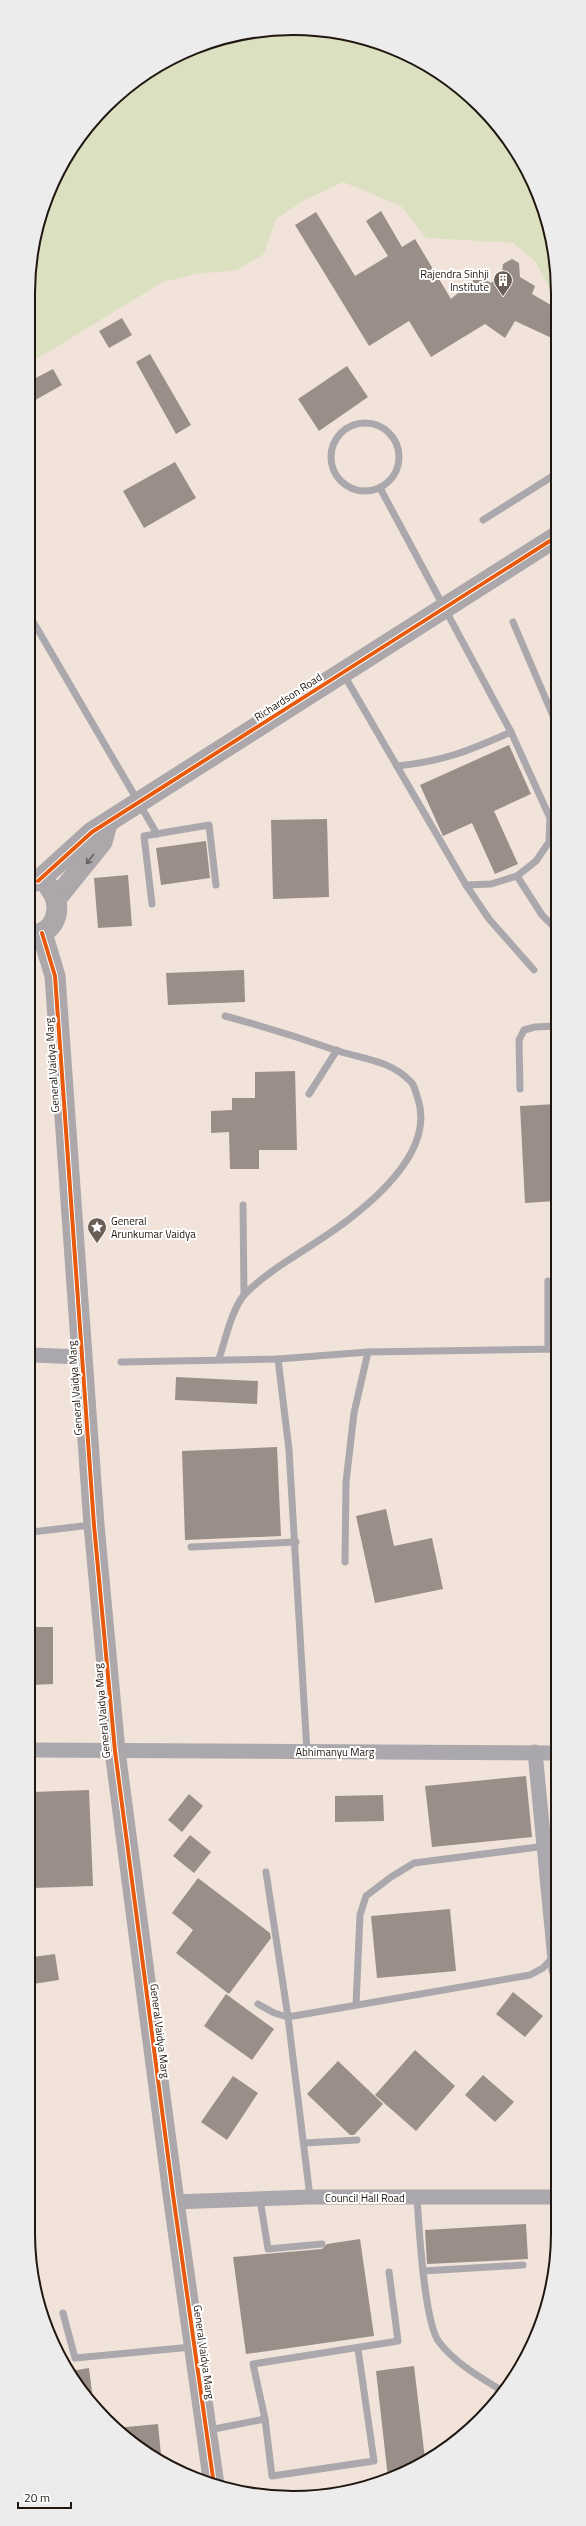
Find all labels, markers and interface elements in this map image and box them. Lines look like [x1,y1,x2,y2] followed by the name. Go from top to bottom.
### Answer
[420,266,489,295] place label: Rajendra Sinhji Institute
[492,269,514,297] building icon: Rajendra Sinhji Institute
[251,669,325,725] street label: Richardson Road
[86,853,94,864] one-way arrow
[41,1017,63,1113] street label: General Vaidya Marg
[111,1213,196,1242] place label: General Arunkumar Vaidya
[86,1216,108,1244] place icon: General Arunkumar Vaidya
[64,1340,86,1436] street label: General Vaidya Marg
[90,1663,114,1759] street label: General Vaidya Marg
[296,1744,375,1760] street label: Abhimanyu Marg
[146,1983,174,2080] street label: General Vaidya Marg
[325,2190,405,2206] street label: Council Hall Road
[189,2304,219,2401] street label: General Vaidya Marg
[18,2484,71,2510] scale bar
[24,2488,50,2507] text: 20 m

